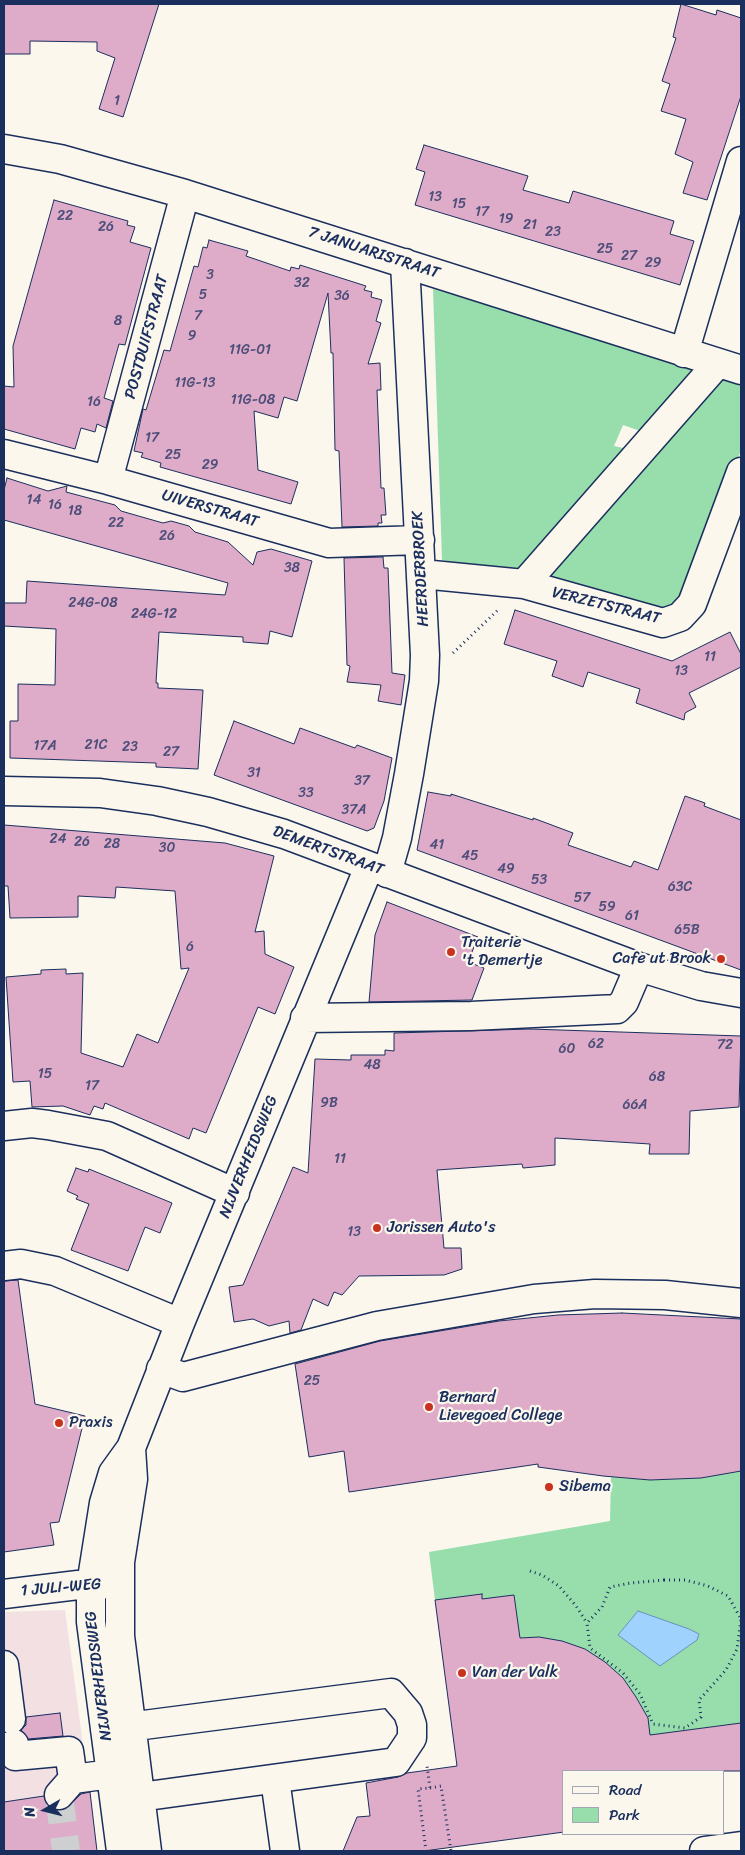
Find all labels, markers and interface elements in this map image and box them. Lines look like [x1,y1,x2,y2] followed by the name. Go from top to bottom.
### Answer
[114,93,120,109] house number: 1
[428,189,442,205] house number: 13
[452,196,466,212] house number: 15
[475,204,489,220] house number: 17
[57,208,73,224] house number: 22
[499,211,513,227] house number: 19
[523,217,537,233] house number: 21
[98,219,114,235] house number: 26
[306,223,442,283] street label: 7 JANUARISTRAAT
[545,224,561,240] house number: 23
[597,241,613,257] house number: 25
[621,248,637,264] house number: 27
[645,255,661,271] house number: 29
[206,267,214,283] house number: 3
[121,273,173,401] street label: POSTDUIFSTRAAT
[294,275,310,291] house number: 32
[199,287,207,303] house number: 5
[334,288,350,304] house number: 36
[194,308,202,324] house number: 7
[114,313,122,329] house number: 8
[188,328,196,344] house number: 9
[229,342,271,358] house number: 11G-01
[175,375,215,391] house number: 11G-13
[231,392,275,408] house number: 11G-08
[87,394,101,410] house number: 16
[145,430,159,446] house number: 17
[165,447,181,463] house number: 25
[202,457,218,473] house number: 29
[159,486,261,532] street label: UIVERSTRAAT
[27,492,41,508] house number: 14
[48,497,62,513] house number: 16
[68,503,82,519] house number: 18
[408,511,434,627] street label: HEERDERBROEK
[108,515,124,531] house number: 22
[159,528,175,544] house number: 26
[284,560,300,576] house number: 38
[550,583,662,629] street label: VERZETSTRAAT
[68,595,118,611] house number: 24G-08
[131,606,177,622] house number: 24G-12
[704,649,716,665] house number: 11
[674,663,688,679] house number: 13
[85,737,107,753] house number: 21C
[33,738,57,754] house number: 17A
[122,739,138,755] house number: 23
[163,744,179,760] house number: 27
[247,765,261,781] house number: 31
[354,773,370,789] house number: 37
[298,785,314,801] house number: 33
[342,802,366,818] house number: 37A
[270,822,386,880] street label: DEMERTSTRAAT
[50,831,66,847] house number: 24
[74,834,90,850] house number: 26
[104,836,120,852] house number: 28
[430,837,444,853] house number: 41
[159,840,175,856] house number: 30
[461,848,479,864] house number: 45
[497,861,515,877] house number: 49
[531,872,547,888] house number: 53
[668,879,692,895] house number: 63C
[574,890,590,906] house number: 57
[598,899,616,915] house number: 59
[625,908,639,924] house number: 61
[674,922,700,938] house number: 65B
[461,933,542,971] place label: Traiterie 't Demertje
[186,939,194,955] house number: 6
[445,946,457,958] marker: Traiterie 't Demertje
[612,949,711,969] place label: Cafe ut Brook
[715,953,727,965] marker: Cafe ut Brook
[588,1036,604,1052] house number: 62
[717,1037,733,1053] house number: 72
[559,1041,575,1057] house number: 60
[363,1057,381,1073] house number: 48
[38,1066,52,1082] house number: 15
[649,1069,665,1085] house number: 68
[85,1078,99,1094] house number: 17
[216,1093,282,1221] street label: NIJVERHEIDSWEG
[320,1095,338,1111] house number: 9B
[622,1097,648,1113] house number: 66A
[334,1151,346,1167] house number: 11
[387,1218,496,1238] place label: Jorissen Auto's
[371,1222,383,1234] marker: Jorissen Auto's
[347,1224,361,1240] house number: 13
[304,1373,320,1389] house number: 25
[439,1388,562,1426] place label: Bernard Lievegoed College
[423,1401,435,1413] marker: Bernard Lievegoed College
[69,1413,112,1433] place label: Praxis
[53,1417,65,1429] marker: Praxis
[559,1477,611,1497] place label: Sibema
[543,1481,555,1493] marker: Sibema
[20,1575,102,1601] street label: 1 JULI-WEG
[82,1610,116,1742] street label: NIJVERHEIDSWEG
[472,1663,558,1683] place label: Van der Valk
[456,1667,468,1679] marker: Van der Valk
[562,1770,725,1835] legend
[609,1777,641,1803] text: Road
[20,1785,70,1835] north arrow
[609,1802,640,1828] text: Park
[17,1806,43,1819] text: N

